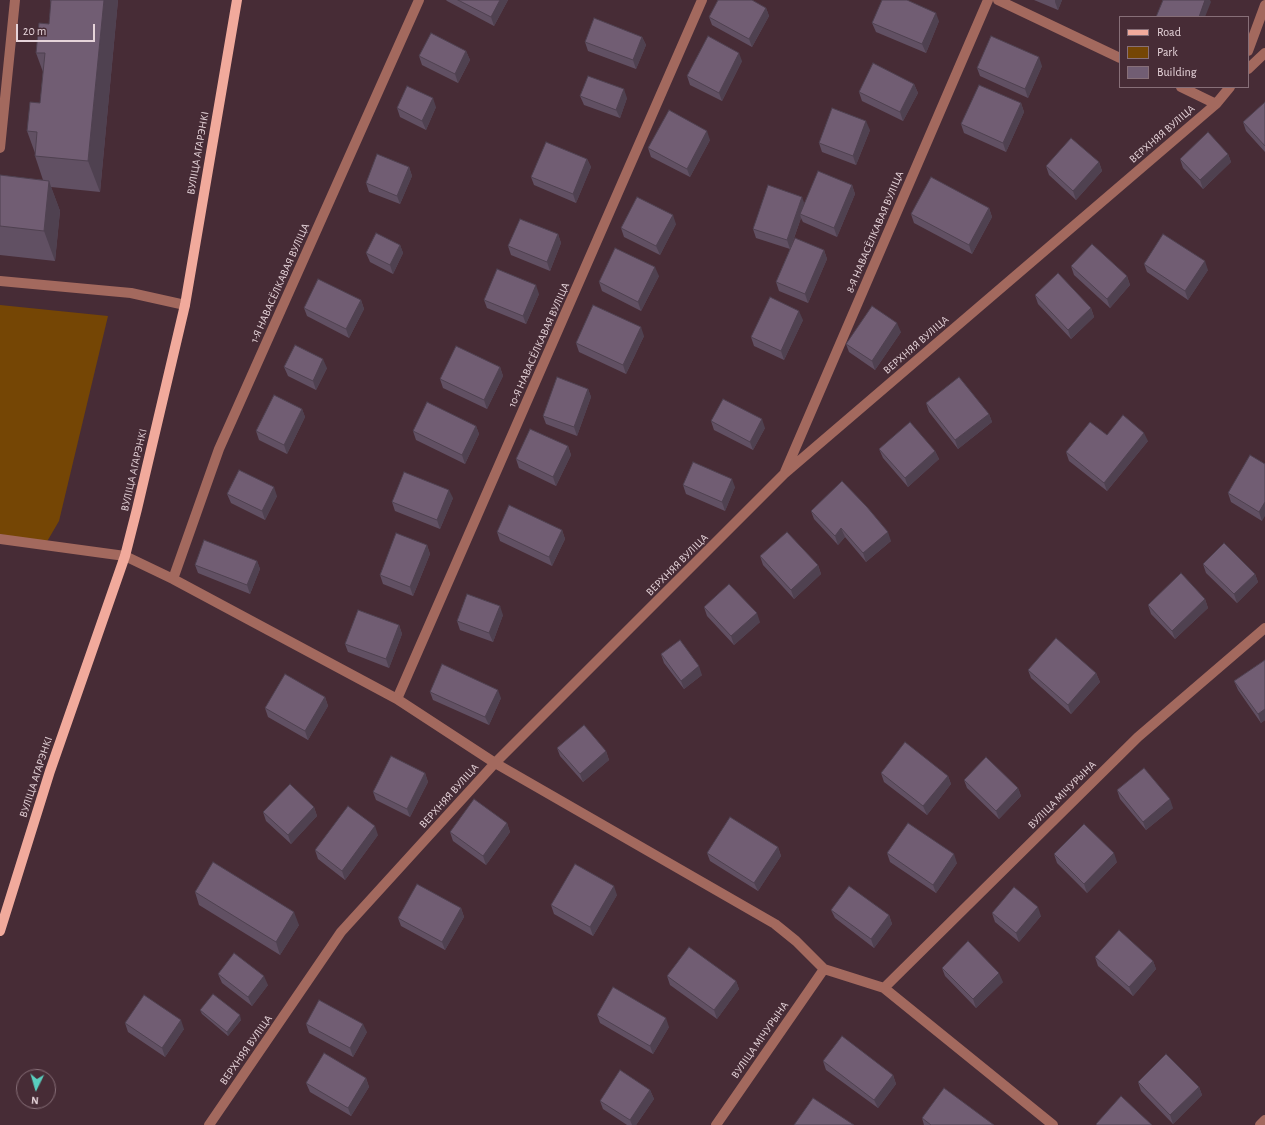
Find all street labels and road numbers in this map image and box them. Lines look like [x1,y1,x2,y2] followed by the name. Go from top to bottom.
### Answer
[1127,102,1197,166] street label: ВЕРХНЯЯ ВУЛІЦА
[184,110,212,196] street label: ВУЛІЦА АГАРЭНКІ
[843,169,907,295] street label: 8-Я НАВАСЁЛКАВАЯ ВУЛІЦА
[248,221,312,345] street label: 1-Я НАВАСЁЛКАВАЯ ВУЛІЦА
[505,281,573,409] street label: 10-Я НАВАСЁЛКАВАЯ ВУЛІЦА
[881,313,951,377] street label: ВЕРХНЯЯ ВУЛІЦА
[118,427,150,513] street label: ВУЛІЦА АГАРЭНКІ
[643,531,711,599] street label: ВЕРХНЯЯ ВУЛІЦА
[17,735,55,819] street label: ВУЛІЦА АГАРЭНКІ
[1025,758,1099,832] street label: ВУЛІЦА МІЧУРЫНА
[416,761,482,831] street label: ВЕРХНЯЯ ВУЛІЦА
[728,999,792,1081] street label: ВУЛІЦА МІЧУРЫНА
[217,1012,275,1088] street label: ВЕРХНЯЯ ВУЛІЦА

